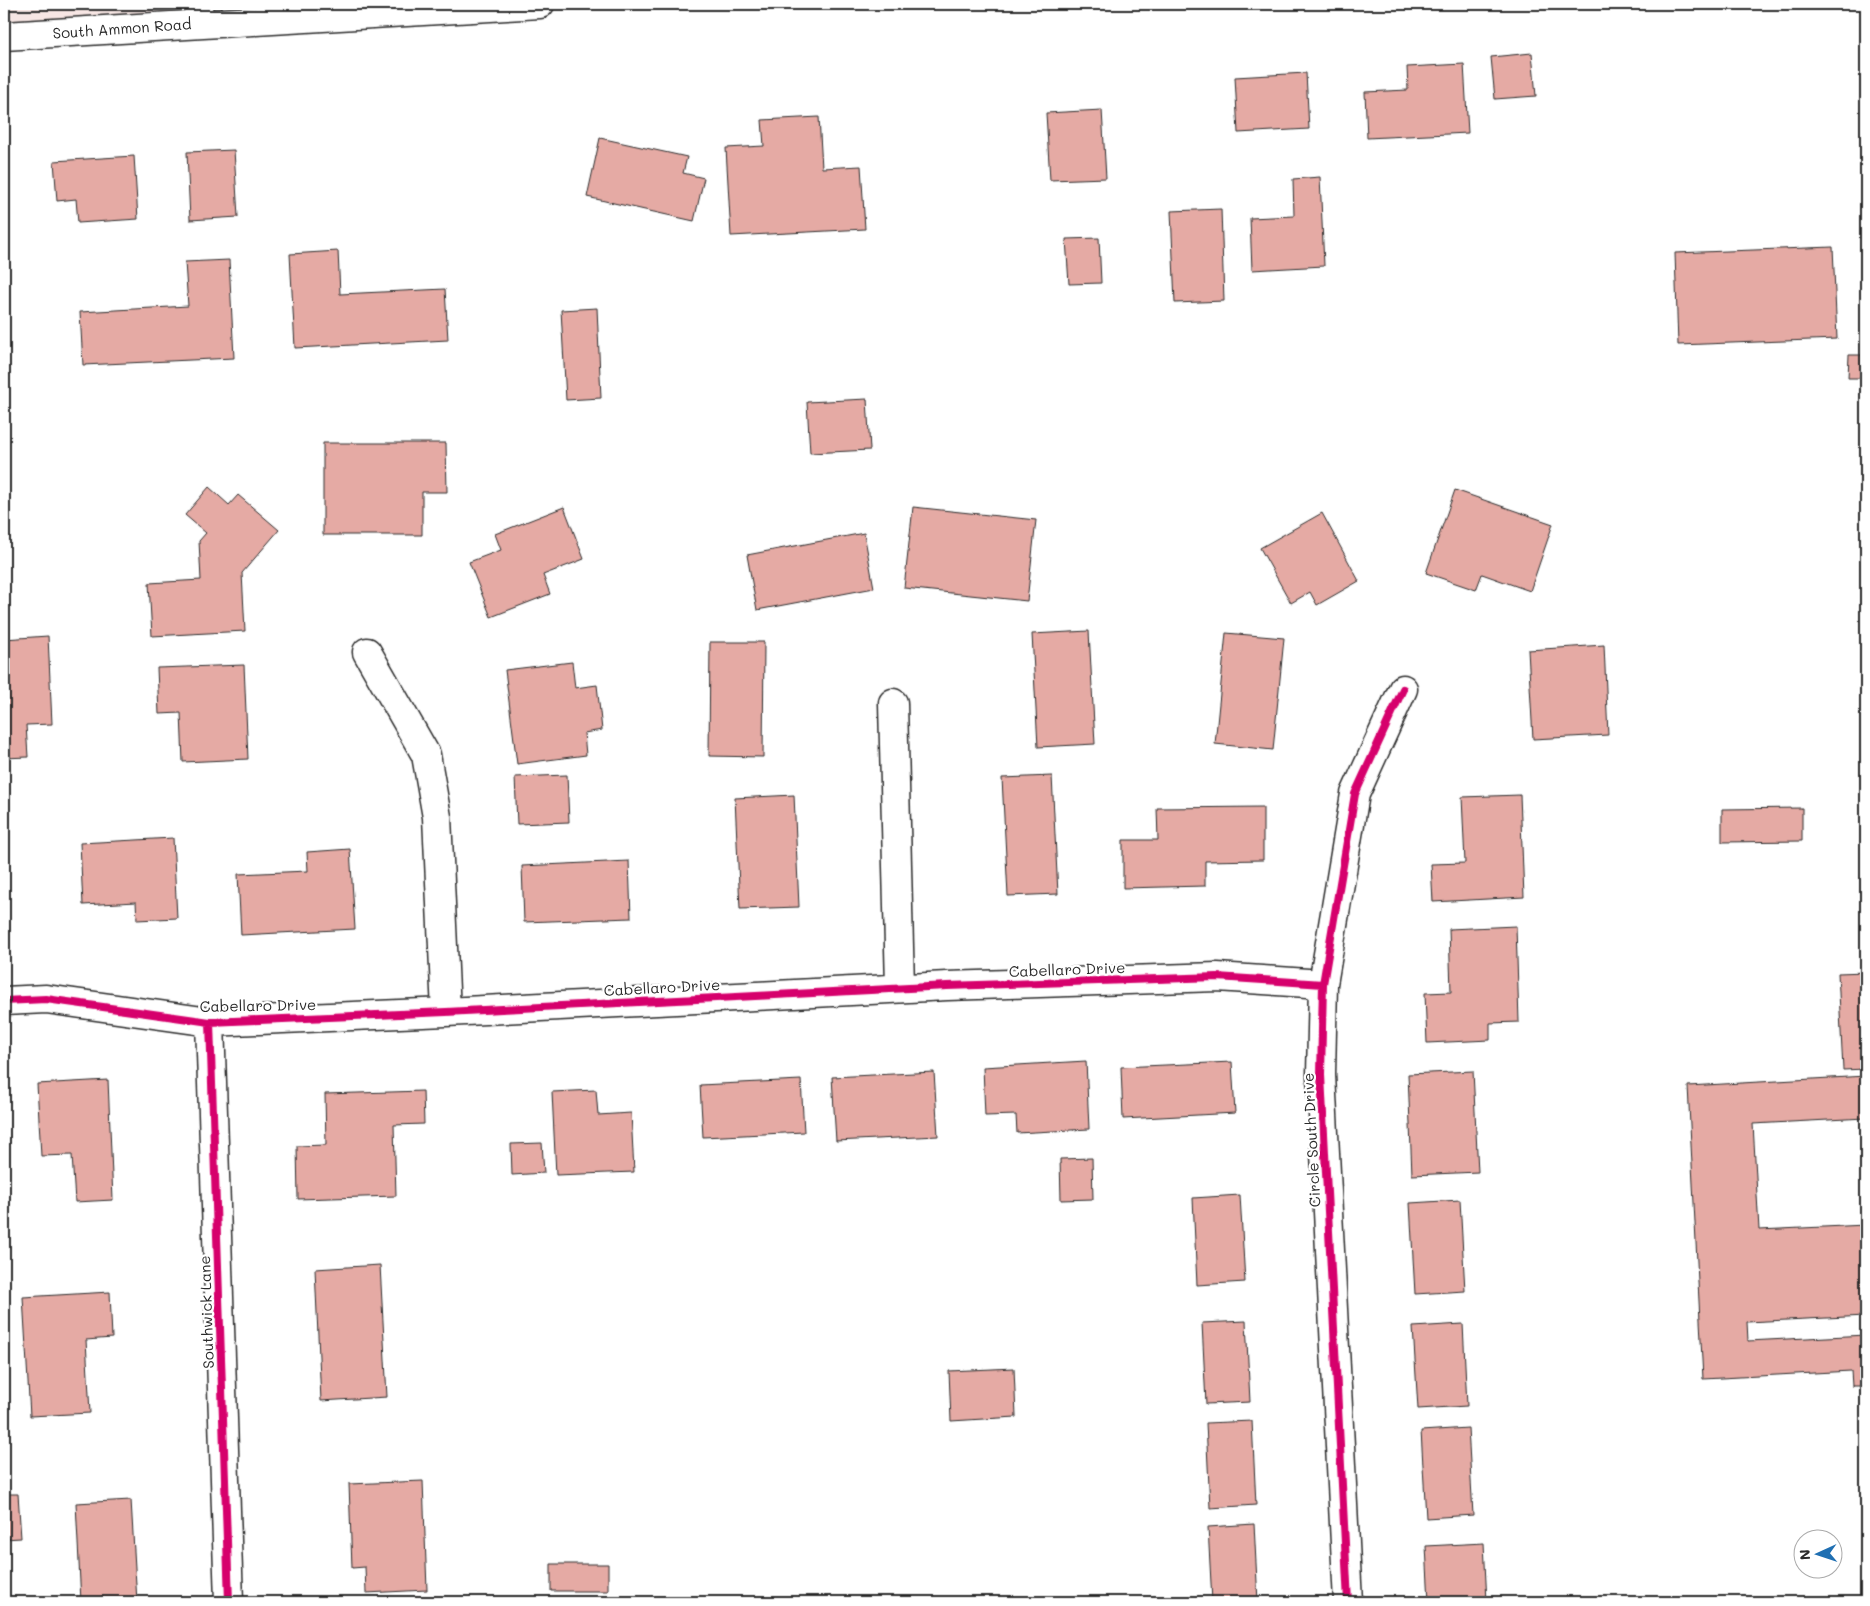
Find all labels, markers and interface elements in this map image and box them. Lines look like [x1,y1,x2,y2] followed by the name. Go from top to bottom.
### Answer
[52,13,192,43] street label: South Ammon Road
[1008,957,1126,981] street label: Cabellaro Drive
[603,974,721,1000] street label: Cabellaro Drive
[200,994,316,1016] street label: Cabellaro Drive
[1297,1072,1325,1208] street label: Circle South Drive
[194,1255,218,1369] street label: Southwick Lane
[1792,1528,1842,1578] north arrow
[1795,1549,1814,1561] text: N

